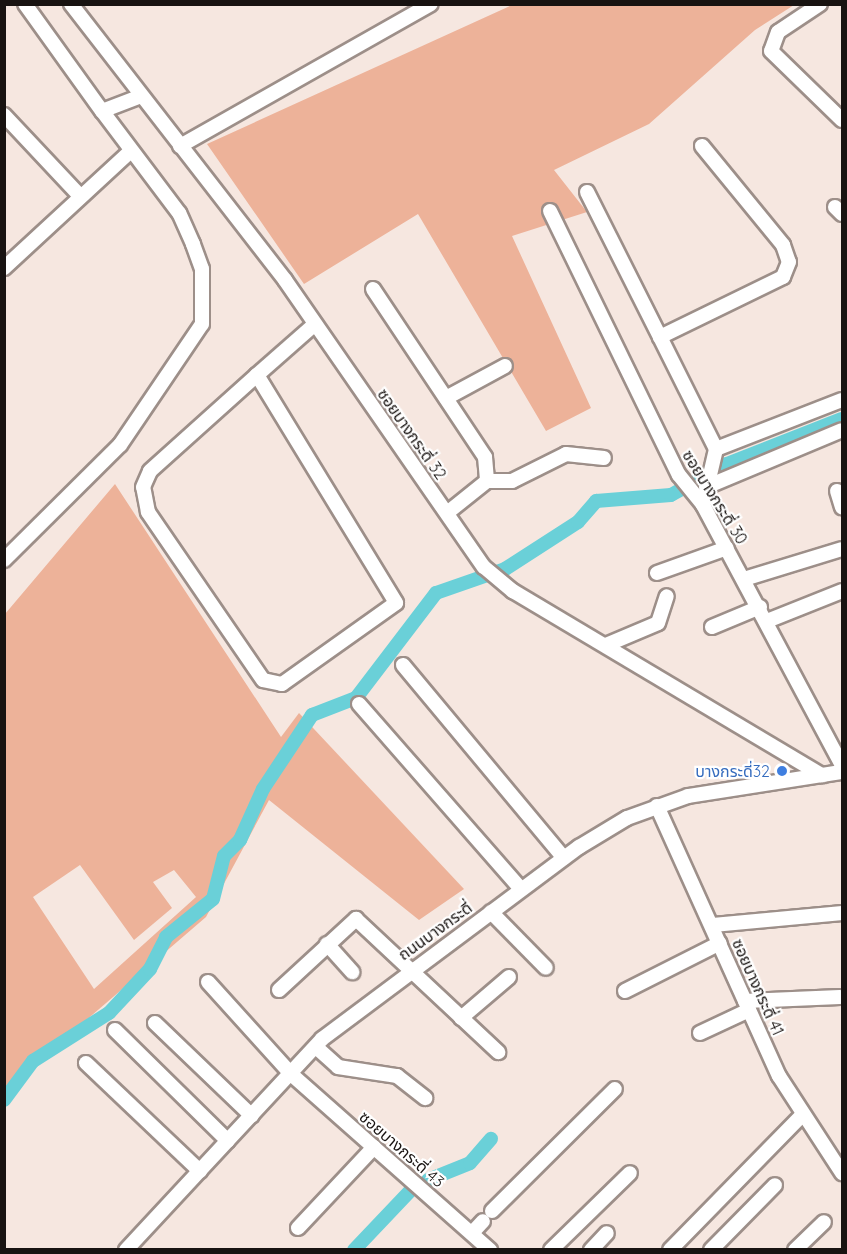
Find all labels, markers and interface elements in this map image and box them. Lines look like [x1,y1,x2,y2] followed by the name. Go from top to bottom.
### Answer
[374,385,450,483] street label: ซอยบางกระดี่ 32
[678,446,752,548] street label: ซอยบางกระดี่ 30
[695,761,770,781] place label: บางกระดี่32
[775,764,789,778] marker: บางกระดี่32
[394,898,476,964] street label: ถนนบางกระดี่
[728,936,788,1038] street label: ซอยบางกระดี่ 41
[356,1107,448,1191] street label: ซอยบางกระดี่ 43

